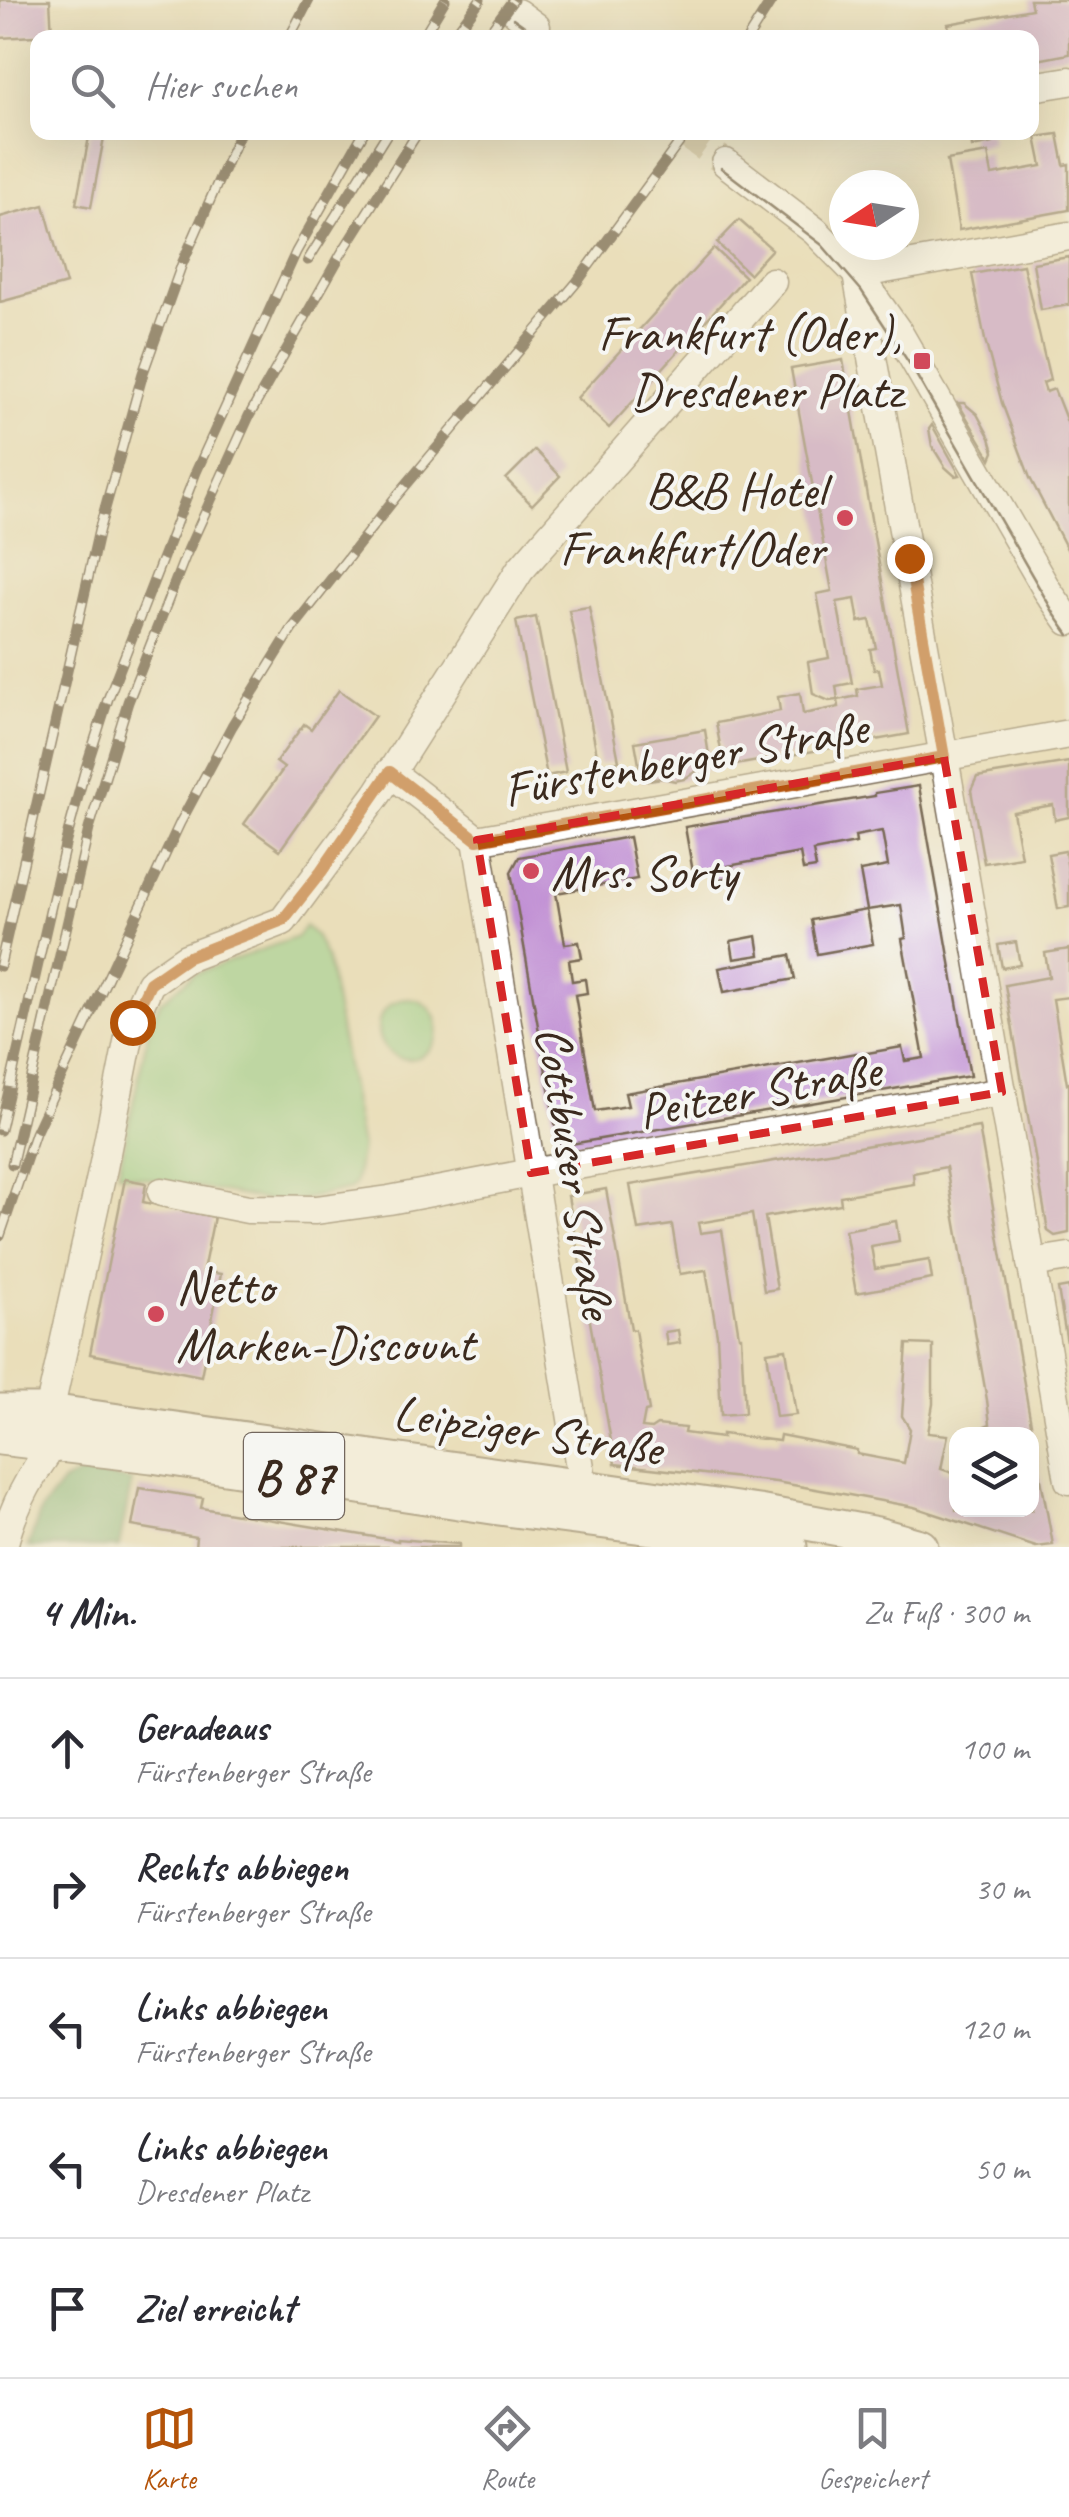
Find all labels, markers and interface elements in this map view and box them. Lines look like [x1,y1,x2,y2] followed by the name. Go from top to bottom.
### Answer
[30,30,1039,140] search box
[65,58,120,113] icon: search
[145,62,297,109] text: Hier suchen
[829,170,919,260] north arrow
[598,302,906,423] place label: Frankfurt (Oder), Dresdener Platz
[911,350,933,372] marker: Frankfurt (Oder), Dresdener Platz
[560,459,834,580] place label: B&B Hotel Frankfurt/Oder
[834,507,856,529] marker: B&B Hotel Frankfurt/Oder
[887,536,933,582] route end
[498,695,876,821] street label: Fürstenberger Straße
[551,841,741,904] place label: Mrs. Sorty
[520,860,542,882] marker: Mrs. Sorty
[110,1000,156,1046] route start
[521,1022,630,1326] street label: Cottbuser Straße
[633,1038,889,1143] street label: Peitzer Straße
[176,1255,478,1376] place label: Netto Marken-Discount
[145,1303,167,1325] marker: Netto Marken-Discount
[390,1380,670,1481] street label: Leipziger Straße
[949,1427,1039,1517] map controls
[949,1427,1039,1517] button: layers
[244,1433,344,1519] road number: B 87
[40,1586,136,1639] text: 4 Min.
[864,1592,1029,1633] text: Zu Fuß · 300 m
[135,1704,268,1751] text: Geradeaus
[40,1721,95,1776] icon: ahead
[960,1728,1029,1769] text: 100 m
[135,1751,371,1792] text: Fürstenberger Straße
[135,1844,348,1891] text: Rechts abbiegen
[40,1861,95,1916] icon: right
[975,1868,1029,1909] text: 30 m
[135,1891,371,1932] text: Fürstenberger Straße
[135,1984,327,2031] text: Links abbiegen
[40,2001,95,2056] icon: left
[960,2008,1029,2049] text: 120 m
[135,2031,371,2072] text: Fürstenberger Straße
[135,2124,327,2171] text: Links abbiegen
[40,2141,95,2196] icon: left
[975,2148,1029,2189] text: 50 m
[135,2171,309,2212] text: Dresdener Platz
[40,2281,95,2336] icon: arrive
[135,2285,295,2332] text: Ziel erreicht
[142,2401,197,2496] tab: Karte
[480,2401,535,2496] tab: Route
[818,2401,927,2496] tab: Gespeichert

